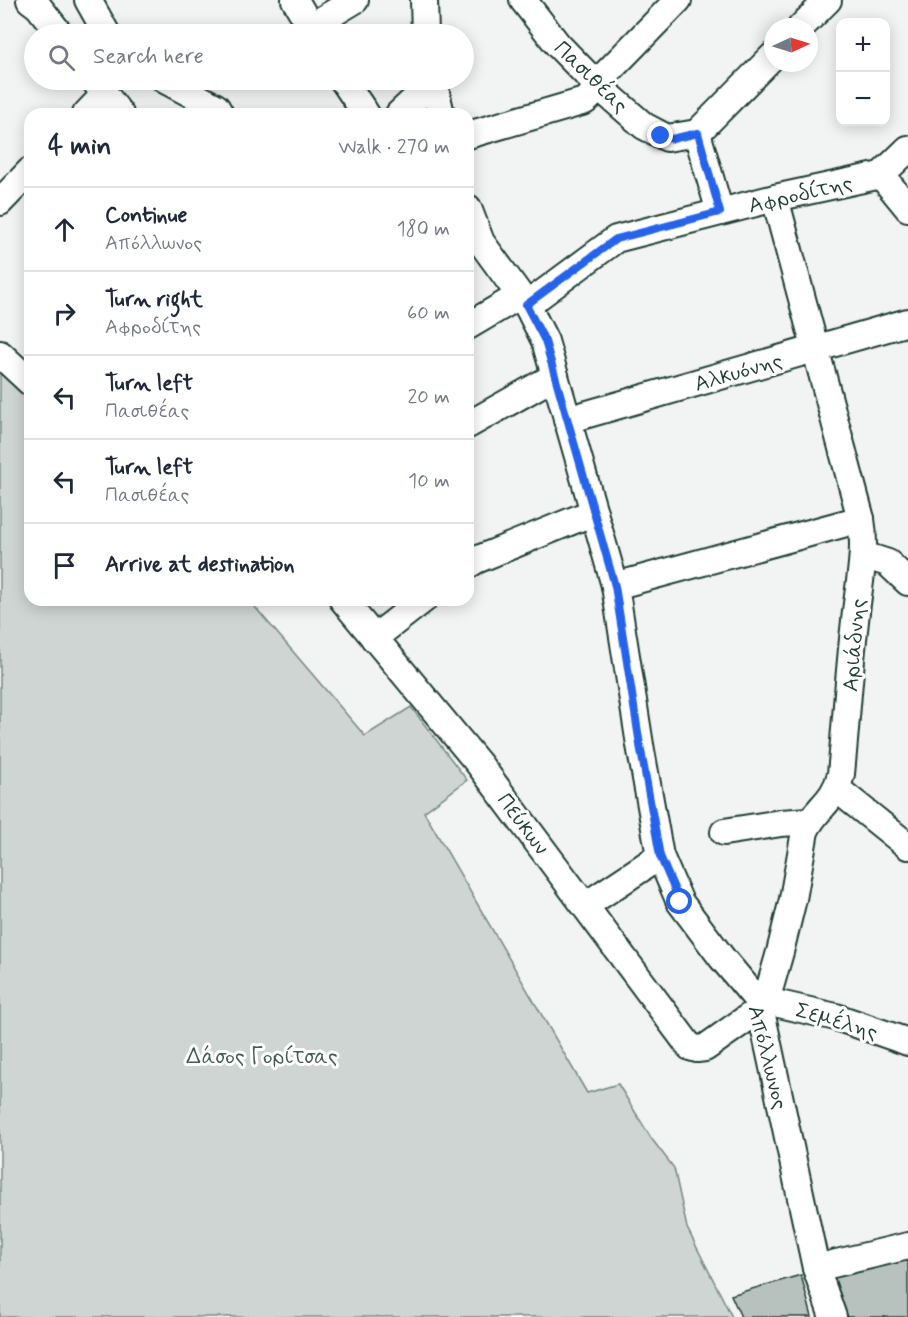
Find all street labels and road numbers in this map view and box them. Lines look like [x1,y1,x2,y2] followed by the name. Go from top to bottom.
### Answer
[548,34,634,120] street label: Πασιθέας
[746,169,855,220] street label: Αφροδίτης
[691,347,786,399] street label: Αλκυόνης
[837,597,873,693] street label: Αριάδνης
[490,788,555,861] street label: Πεύκων
[792,996,881,1047] street label: Σεμέλης
[741,1002,794,1113] street label: Απόλλωνος

